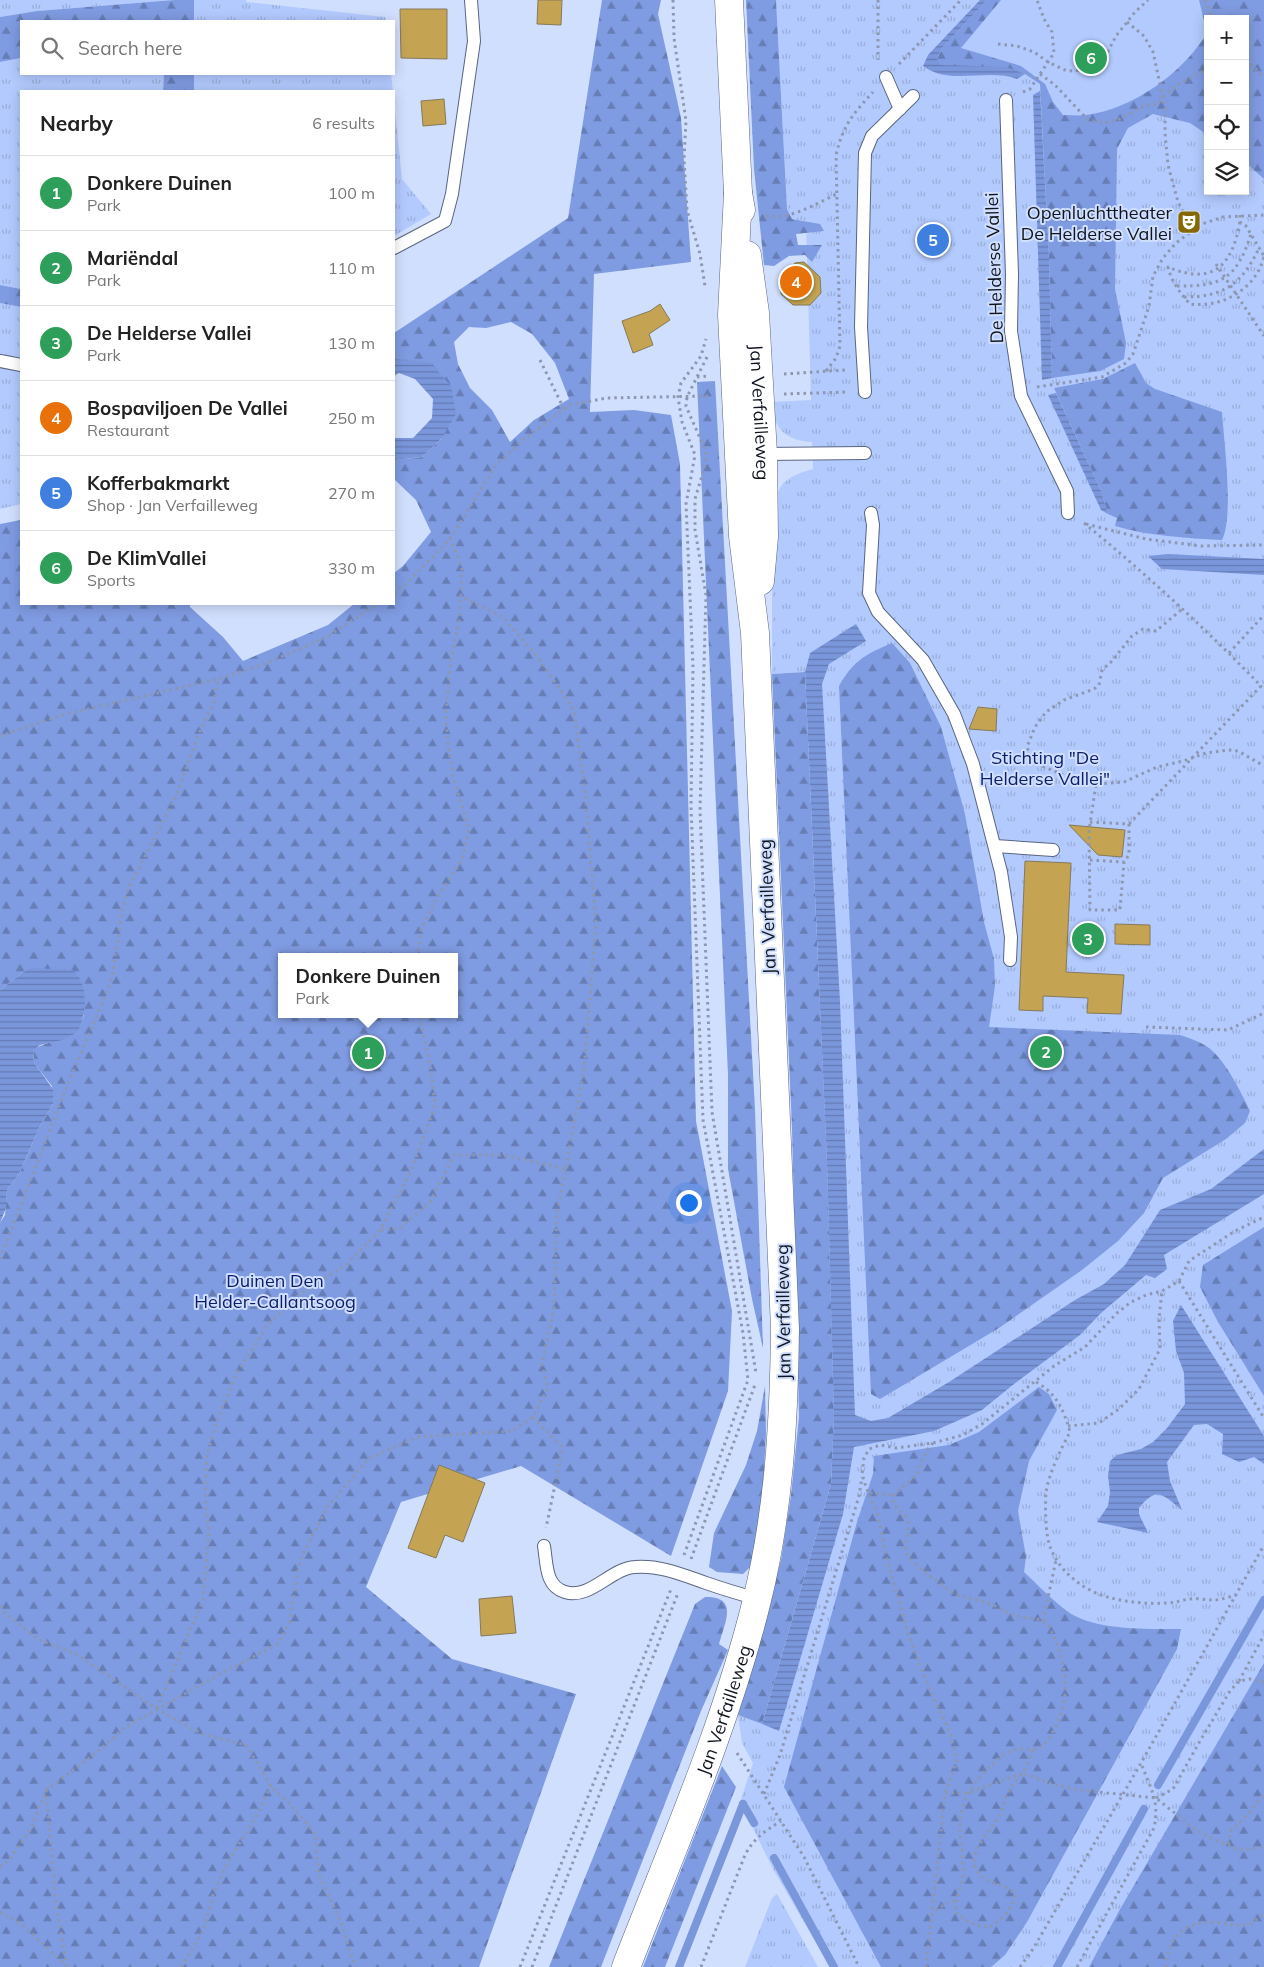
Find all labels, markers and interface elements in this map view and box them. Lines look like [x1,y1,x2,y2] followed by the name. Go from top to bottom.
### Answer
[1204,15,1249,195] map controls
[1204,15,1249,60] button: +
[20,20,395,75] search box
[38,34,66,62] icon: search
[78,36,182,60] text: Search here
[1075,39,1107,77] pin: 6
[1204,60,1249,105] button: −
[1204,105,1249,150] button: locate
[40,110,113,136] text: Nearby
[312,113,375,133] text: 6 results
[1204,150,1249,195] button: layers
[87,171,232,195] text: Donkere Duinen
[51,183,61,203] text: 1
[328,183,375,203] text: 100 m
[980,192,1008,344] street label: De Helderse Vallei
[87,195,121,215] text: Park
[1021,201,1172,245] place label: Openluchttheater De Helderse Vallei
[1176,209,1202,235] theatre icon: Openluchttheater De Helderse Vallei
[917,221,949,259] pin: 5
[87,246,178,270] text: Mariëndal
[51,258,61,278] text: 2
[328,258,375,278] text: 110 m
[780,263,812,301] pin: 4
[87,270,121,290] text: Park
[87,321,252,345] text: De Helderse Vallei
[51,333,61,353] text: 3
[328,333,375,353] text: 130 m
[745,344,775,480] street label: Jan Verfailleweg
[87,345,121,365] text: Park
[87,396,288,420] text: Bospaviljoen De Vallei
[51,408,61,428] text: 4
[328,408,375,428] text: 250 m
[87,420,169,440] text: Restaurant
[87,471,230,495] text: Kofferbakmarkt
[51,483,61,503] text: 5
[328,483,375,503] text: 270 m
[87,495,258,515] text: Shop · Jan Verfailleweg
[87,546,206,570] text: De KlimVallei
[51,558,61,578] text: 6
[328,558,375,578] text: 330 m
[87,570,135,590] text: Sports
[980,746,1110,790] park label: Stichting "De Helderse Vallei"
[753,839,781,975] street label: Jan Verfailleweg
[1072,920,1104,958] pin: 3
[278,953,458,1018] popup
[296,964,440,988] text: Donkere Duinen
[296,988,329,1008] text: Park
[1030,1033,1062,1071] pin: 2
[352,1034,384,1072] pin: 1
[676,1190,702,1216] your location
[770,1244,796,1380] street label: Jan Verfailleweg
[194,1269,356,1313] park label: Duinen Den Helder-Callantsoog
[691,1642,756,1778] street label: Jan Verfailleweg

